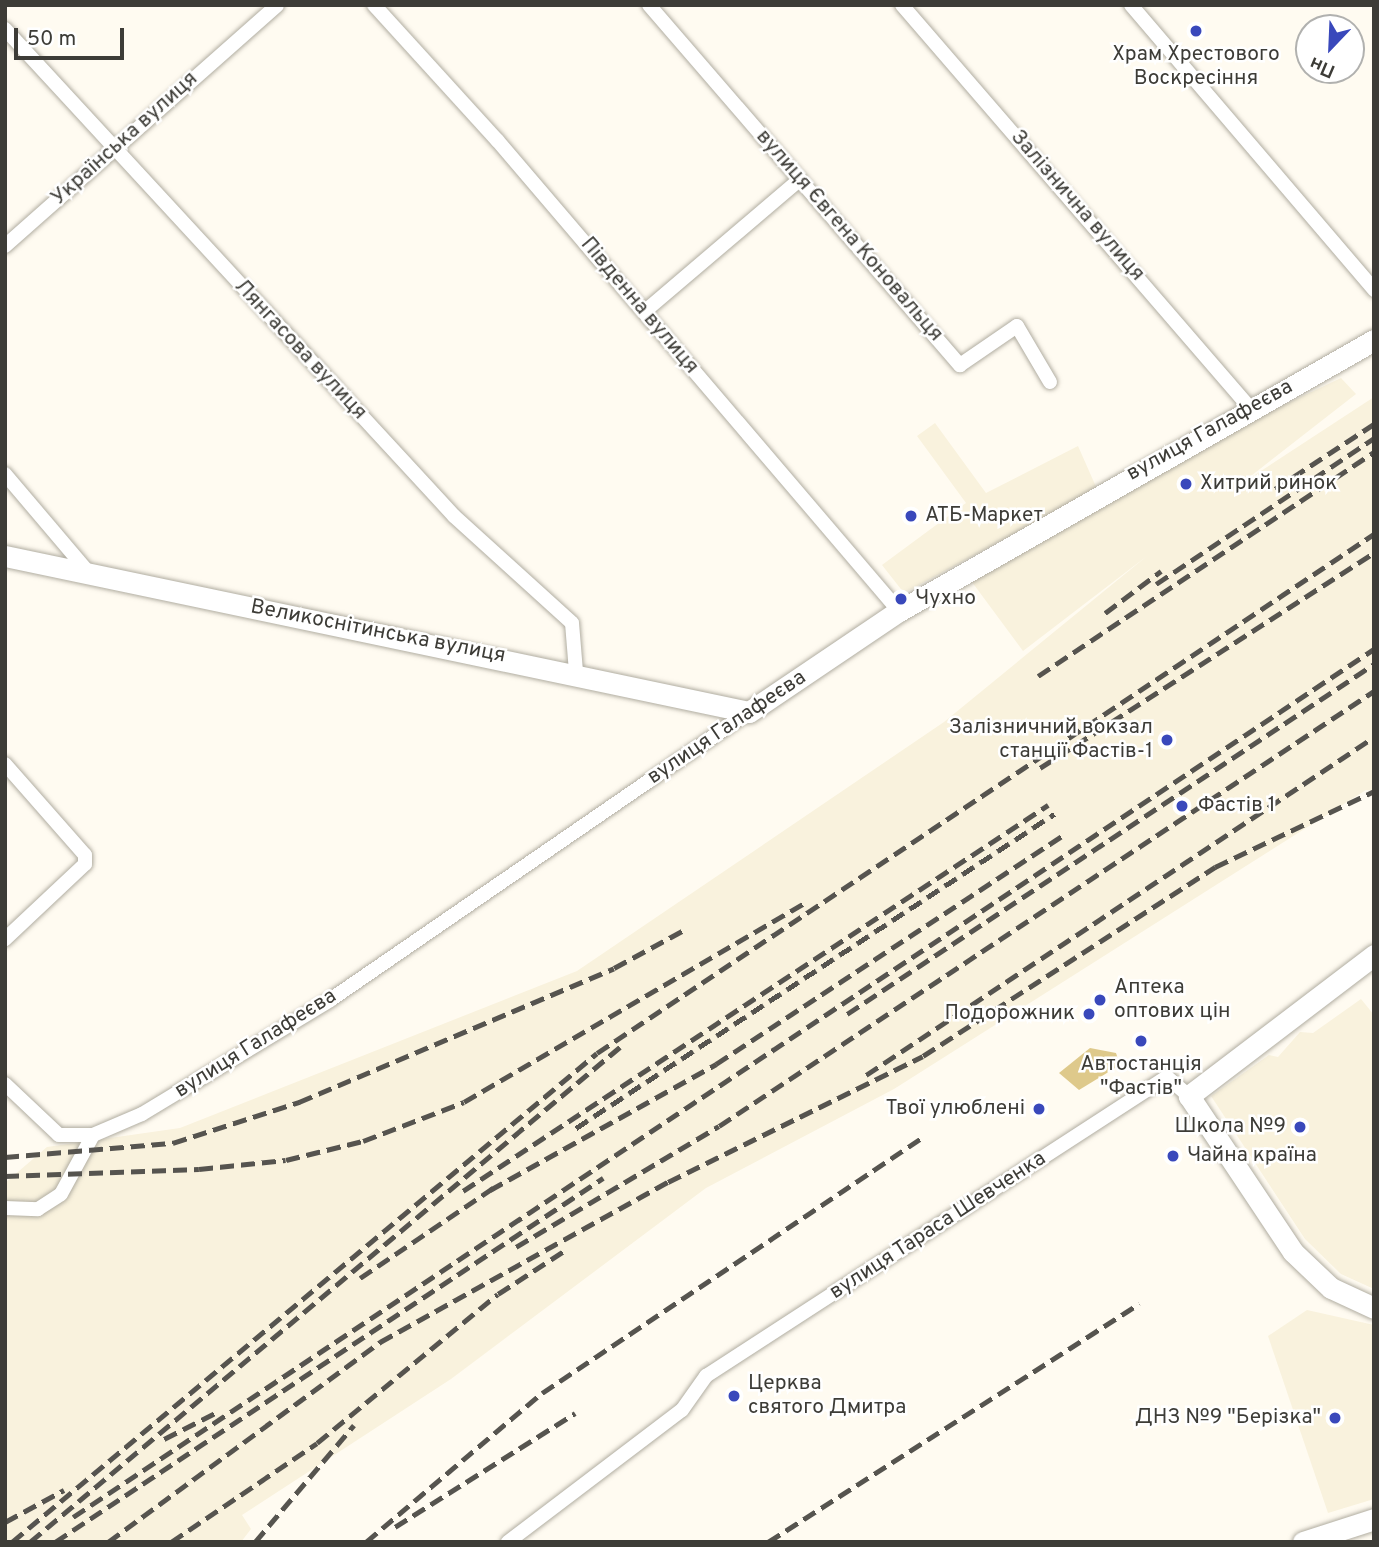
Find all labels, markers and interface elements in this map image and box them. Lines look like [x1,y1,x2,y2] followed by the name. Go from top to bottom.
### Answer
[18,14,128,58] scale bar
[1295,14,1365,84] north arrow
[1188,23,1204,39] marker: Храм Хрестового Воскресіння
[27,26,76,53] text: 50 m
[1112,42,1280,92] place label: Храм Хрестового Воскресіння
[1306,50,1339,83] text: Пн
[47,67,203,211] street label: Українська вулиця
[750,125,948,347] street label: вулиця Євгена Коновальця
[1005,125,1149,287] street label: Залізнична вулиця
[575,233,703,379] street label: Південна вулиця
[228,274,372,426] street label: Лянгасова вулиця
[1123,375,1297,487] street label: вулиця Галафеєва
[1200,471,1337,497] place label: Хитрий ринок
[1178,476,1194,492] marker: Хитрий ринок
[925,503,1043,529] place label: АТБ-Маркет
[903,508,919,524] marker: АТБ-Маркет
[915,586,976,612] place label: Чухно
[893,591,909,607] marker: Чухно
[248,595,508,669] street label: Великоснітинська вулиця
[643,666,811,790] street label: вулиця Галафеєва
[949,715,1153,765] place label: Залізничний вокзал станції Фастів-1
[1159,732,1175,748] marker: Залізничний вокзал станції Фастів-1
[1198,793,1276,819] place label: Фастів 1
[1172,796,1192,816] marker: Фастів 1
[1114,975,1230,1025] place label: Аптека оптових цін
[171,984,341,1104] street label: вулиця Галафеєва
[1092,992,1108,1008] marker: Аптека оптових цін
[944,1001,1075,1027] place label: Подорожник
[1081,1006,1097,1022] marker: Подорожник
[1133,1033,1149,1049] marker: Автостанція "Фастів"
[1080,1052,1202,1102] place label: Автостанція "Фастів"
[886,1096,1025,1122] place label: Твої улюблені
[1031,1101,1047,1117] marker: Твої улюблені
[1174,1114,1286,1140] place label: Школа №9
[1292,1119,1308,1135] marker: Школа №9
[1187,1143,1317,1169] place label: Чайна країна
[825,1146,1051,1306] street label: вулиця Тараса Шевченка
[1165,1148,1181,1164] marker: Чайна країна
[748,1371,906,1421] place label: Церква святого Дмитра
[726,1388,742,1404] marker: Церква святого Дмитра
[1135,1405,1321,1431] place label: ДНЗ №9 "Берізка"
[1327,1410,1343,1426] marker: ДНЗ №9 "Берізка"

